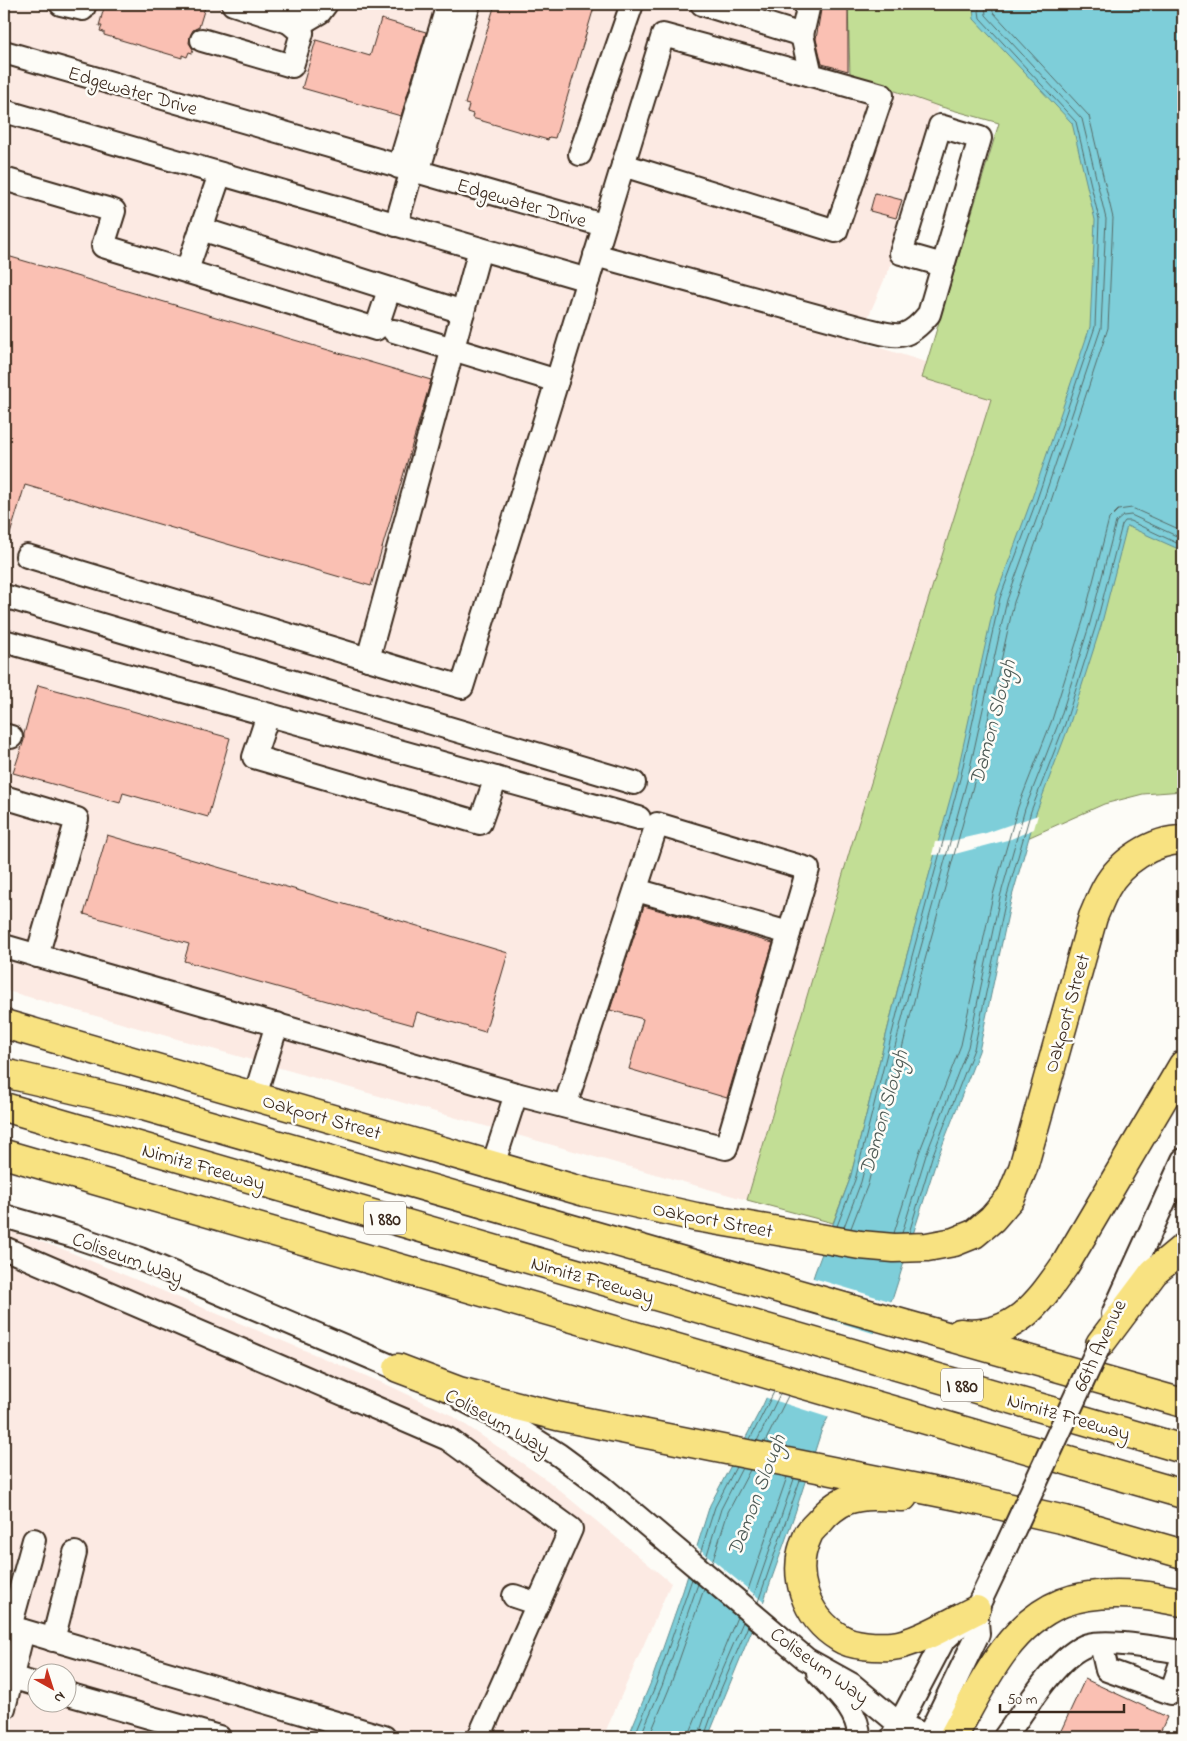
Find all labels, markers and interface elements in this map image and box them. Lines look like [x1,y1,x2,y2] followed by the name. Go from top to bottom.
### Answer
[64,60,201,126] street label: Edgewater Drive
[453,172,590,238] street label: Edgewater Drive
[963,656,1026,789] water label: Damon Slough
[1038,951,1099,1076] street label: Oakport Street
[853,1046,918,1179] water label: Damon Slough
[259,1088,384,1149] street label: Oakport Street
[138,1137,268,1200] street label: Nimitz Freeway
[650,1196,776,1247] street label: Oakport Street
[364,1202,406,1234] road number: I 880
[68,1226,187,1293] street label: Coliseum Way
[527,1250,657,1313] street label: Nimitz Freeway
[1067,1295,1135,1397] street label: 66th Avenue
[941,1368,983,1402] road number: I 880
[439,1382,555,1464] street label: Coliseum Way
[1003,1387,1133,1450] street label: Nimitz Freeway
[721,1430,796,1561] water label: Damon Slough
[763,1621,874,1713] street label: Coliseum Way
[28,1664,78,1714] north arrow
[1000,1681,1123,1713] scale bar
[49,1686,70,1708] text: N
[1007,1689,1038,1711] text: 50 m

